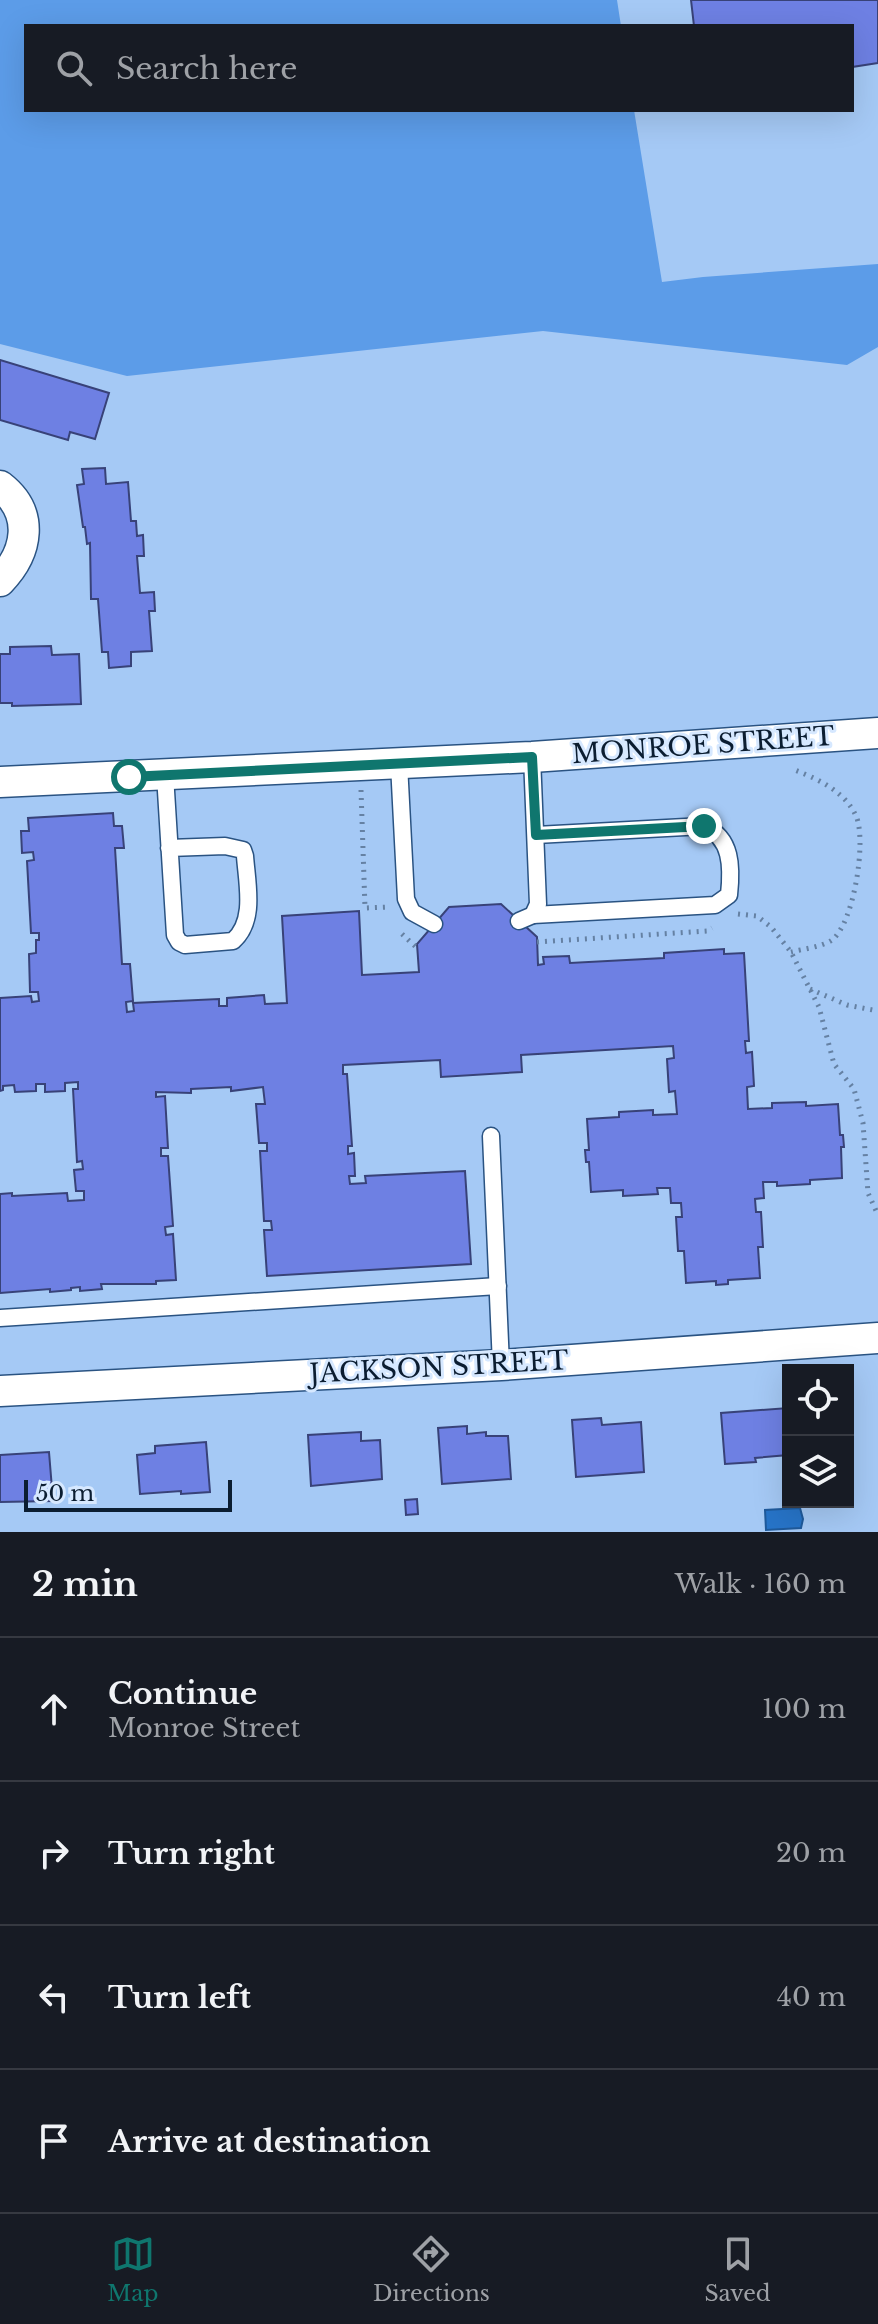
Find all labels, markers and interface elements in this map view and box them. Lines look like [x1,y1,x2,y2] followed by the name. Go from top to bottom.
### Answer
[24,24,854,112] search box
[52,46,96,90] icon: search
[116,50,297,87] text: Search here
[571,720,835,770] street label: MONROE STREET
[111,759,147,795] route start
[686,808,722,844] route end
[306,1344,569,1390] street label: JACKSON STREET
[782,1364,854,1508] map controls
[782,1364,854,1436] button: locate
[782,1436,854,1508] button: layers
[24,1476,232,1512] scale bar
[36,1480,94,1507] text: 50 m
[32,1563,138,1605] text: 2 min
[675,1568,846,1600] text: Walk · 160 m
[108,1675,257,1712] text: Continue
[32,1687,76,1731] icon: ahead
[762,1693,846,1725] text: 100 m
[108,1712,300,1744] text: Monroe Street
[32,1831,76,1875] icon: right
[108,1835,275,1872] text: Turn right
[776,1837,846,1869] text: 20 m
[32,1975,76,2019] icon: left
[108,1979,251,2016] text: Turn left
[777,1981,846,2013] text: 40 m
[32,2119,76,2163] icon: arrive
[108,2123,431,2160] text: Arrive at destination
[107,2232,158,2307] tab: Map
[373,2232,490,2307] tab: Directions
[704,2232,771,2307] tab: Saved

